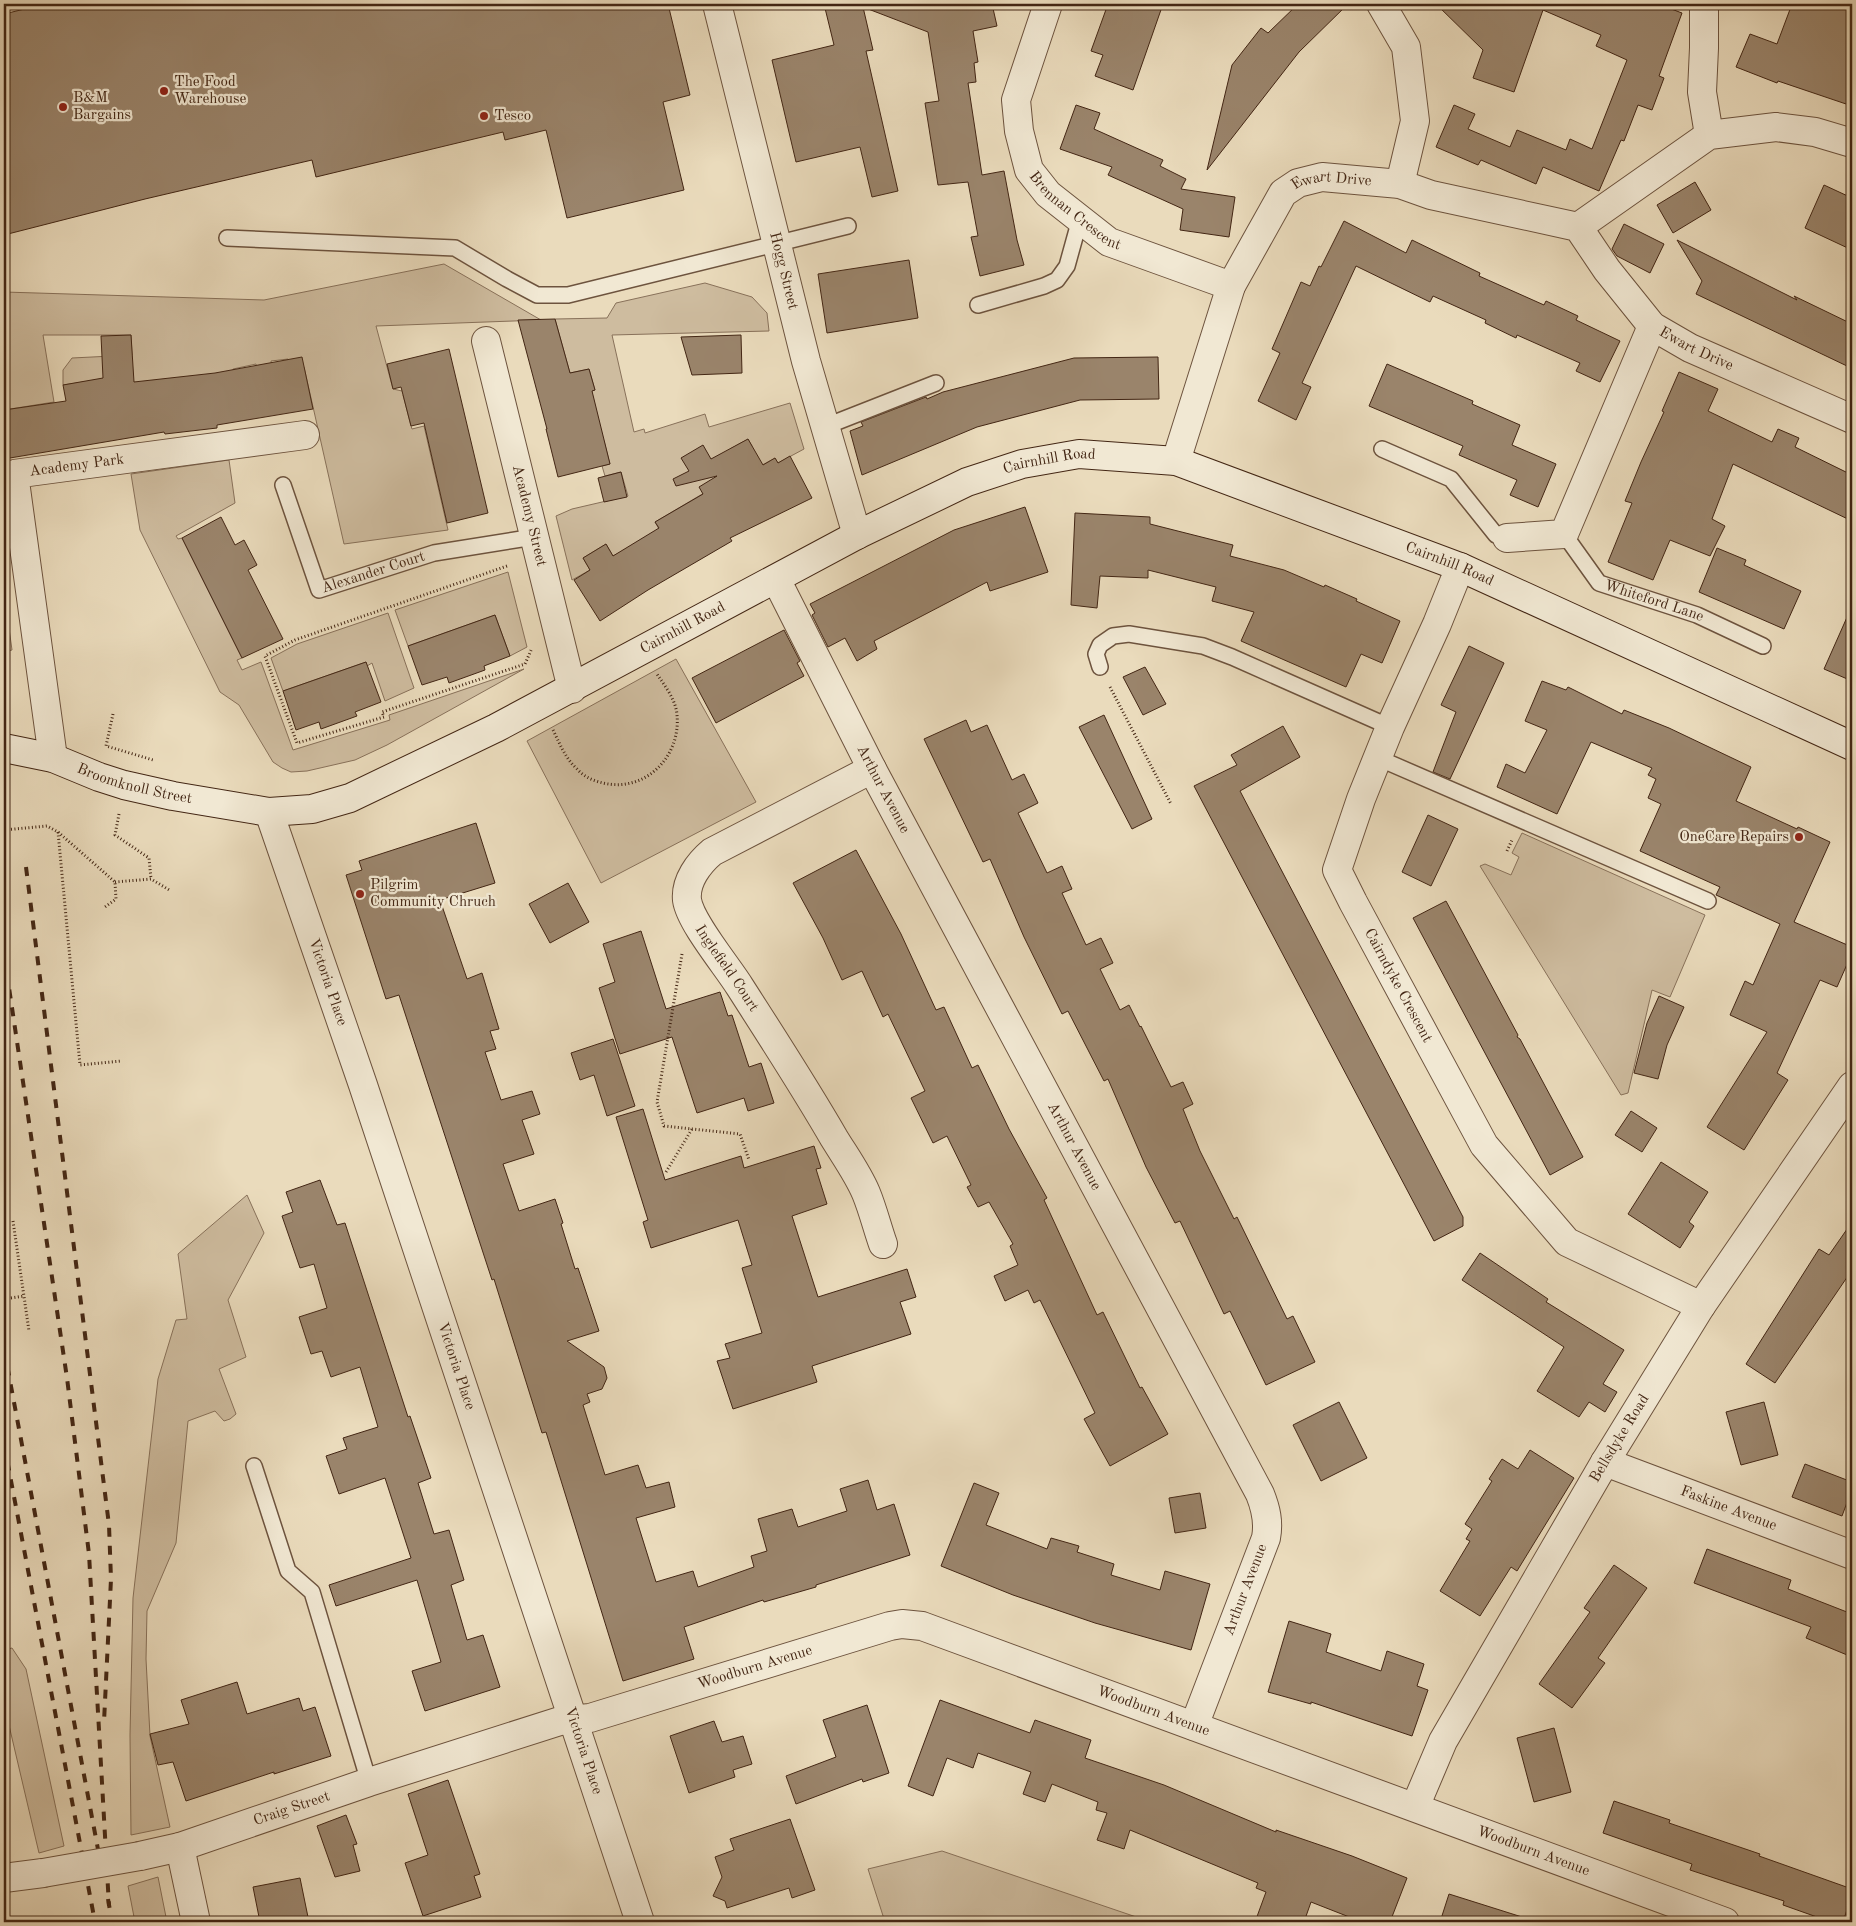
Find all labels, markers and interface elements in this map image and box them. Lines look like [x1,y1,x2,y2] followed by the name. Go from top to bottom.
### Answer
[174,75,246,107] place label: The Food Warehouse
[158,85,170,97] marker: The Food Warehouse
[73,91,131,123] place label: B&M Bargains
[57,101,69,113] marker: B&M Bargains
[494,109,531,124] place label: Tesco
[478,110,490,122] marker: Tesco
[1026,169,1123,253] street label: Brennan Crescent
[1289,169,1372,193] street label: Ewart Drive
[767,230,800,311] street label: Hogg Street
[1657,324,1736,373] street label: Ewart Drive
[1001,446,1096,477] street label: Cairnhill Road
[29,452,125,479] street label: Academy Park
[509,463,549,568] street label: Academy Street
[1403,540,1496,589] street label: Cairnhill Road
[320,549,427,596] street label: Alexander Court
[1602,578,1706,625] street label: Whiteford Lane
[638,599,728,657] street label: Cairnhill Road
[854,743,912,836] street label: Arthur Avenue
[75,761,193,807] street label: Broomknoll Street
[1679,830,1789,845] place label: OneCare Repairs
[1793,831,1805,843] marker: OneCare Repairs
[370,878,496,910] place label: Pilgrim Community Chruch
[354,888,366,900] marker: Pilgrim Community Chruch
[692,923,761,1014] street label: Inglefield Court
[1361,926,1435,1045] street label: Cairndyke Crescent
[306,937,350,1028] street label: Victoria Place
[1044,1100,1104,1193] street label: Arthur Avenue
[435,1321,478,1412] street label: Victoria Place
[1587,1392,1652,1485] street label: Bellsdyke Road
[1678,1484,1779,1534] street label: Faskine Avenue
[1222,1542,1270,1638] street label: Arthur Avenue
[696,1643,814,1692] street label: Woodburn Avenue
[1095,1684,1212,1739] street label: Woodburn Avenue
[562,1705,605,1797] street label: Victoria Place
[251,1789,332,1829] street label: Craig Street
[1475,1824,1592,1879] street label: Woodburn Avenue

